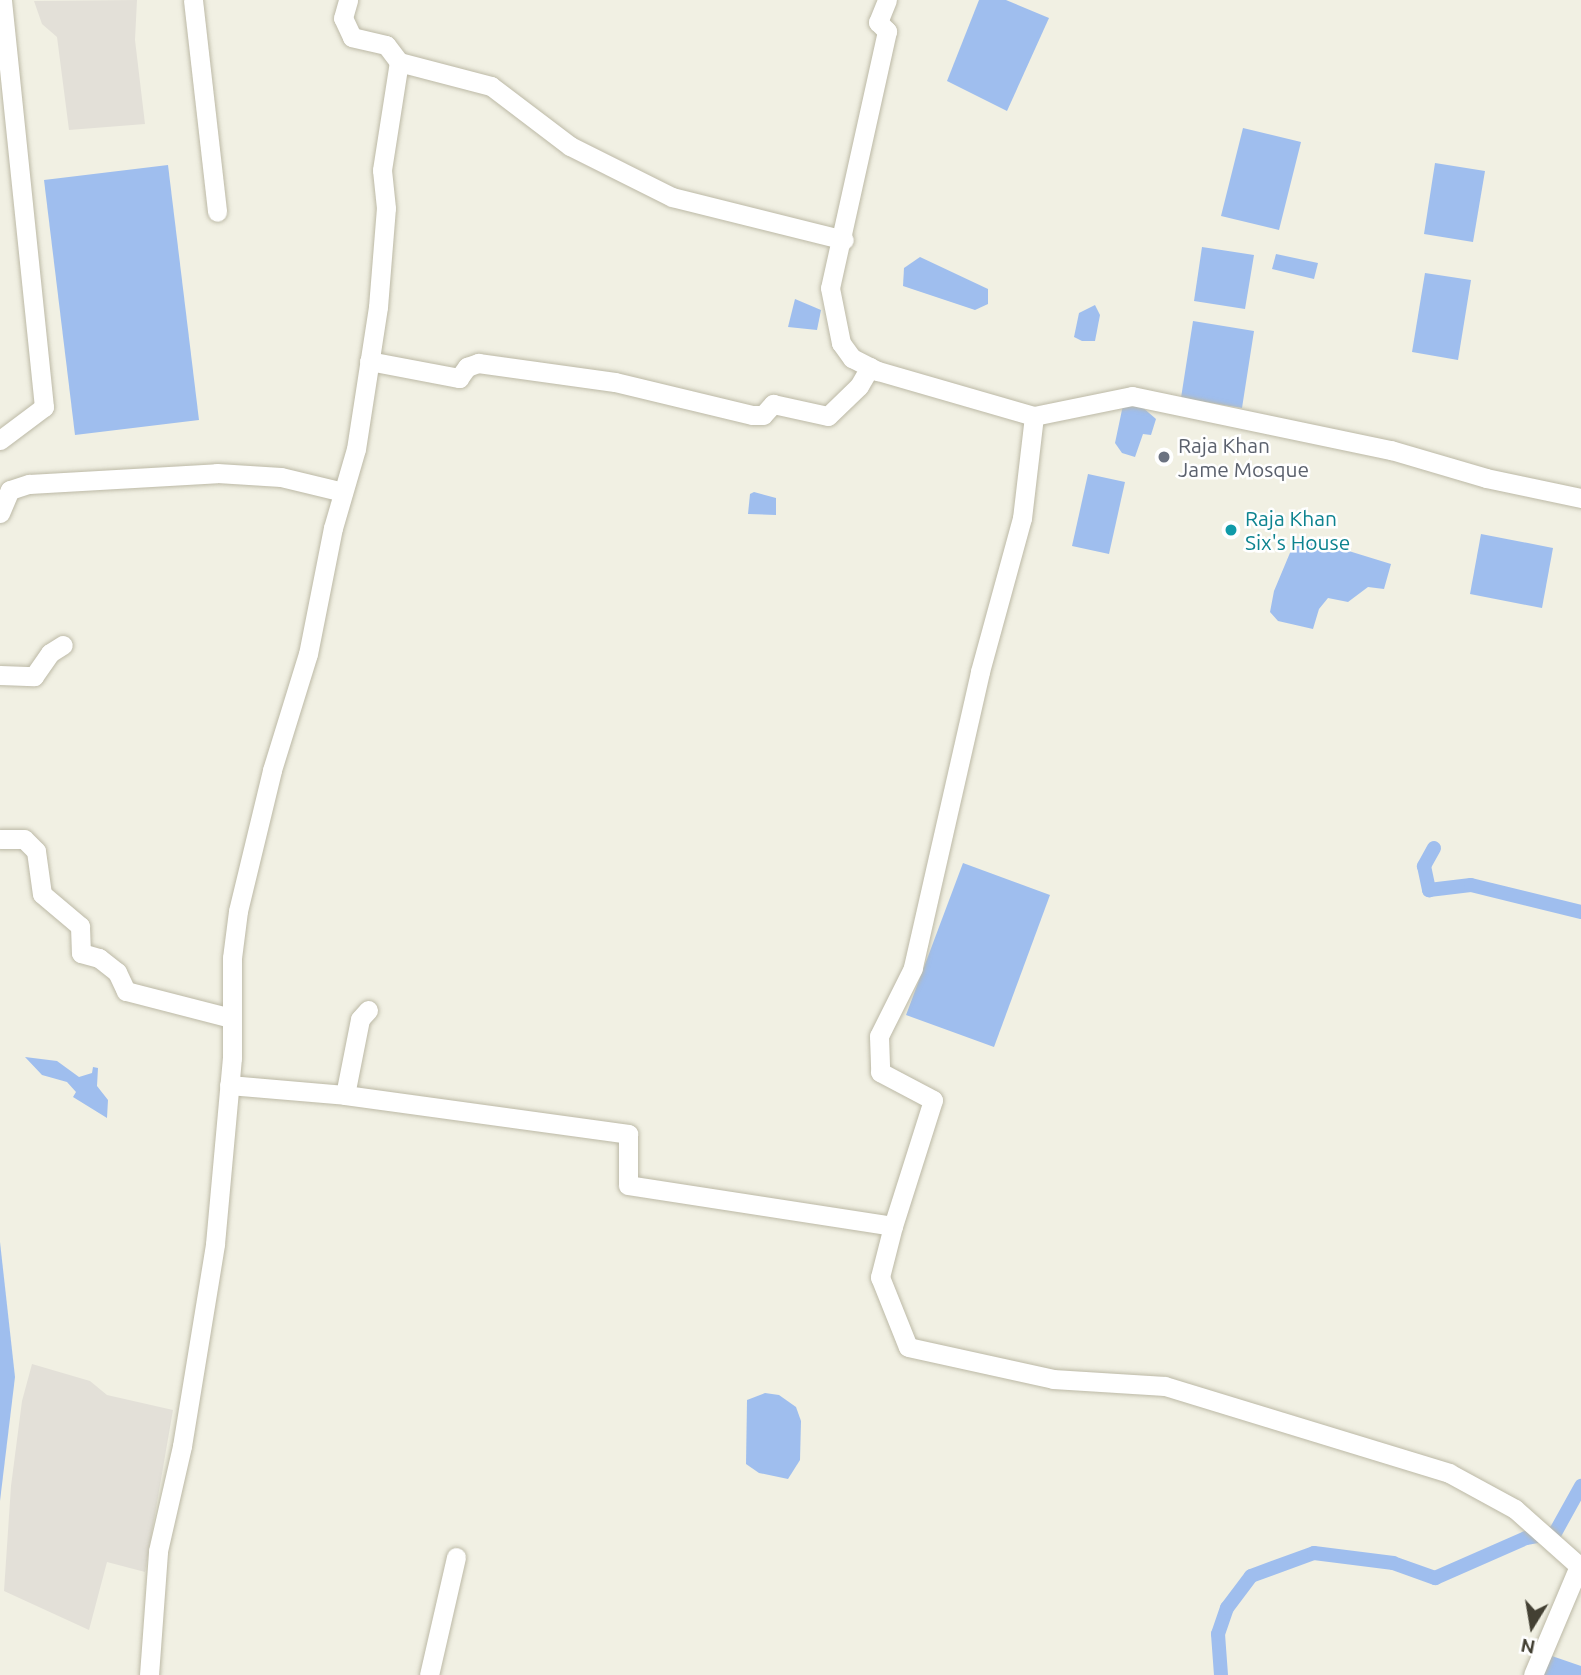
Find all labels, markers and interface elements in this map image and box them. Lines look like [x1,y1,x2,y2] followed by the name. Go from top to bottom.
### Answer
[1178,432,1309,482] place label: Raja Khan Jame Mosque
[1156,449,1172,465] marker: Raja Khan Jame Mosque
[1245,505,1350,555] place label: Raja Khan Six's House
[1223,522,1239,538] marker: Raja Khan Six's House
[1497,1591,1567,1661] north arrow
[1519,1634,1537,1659] text: N

